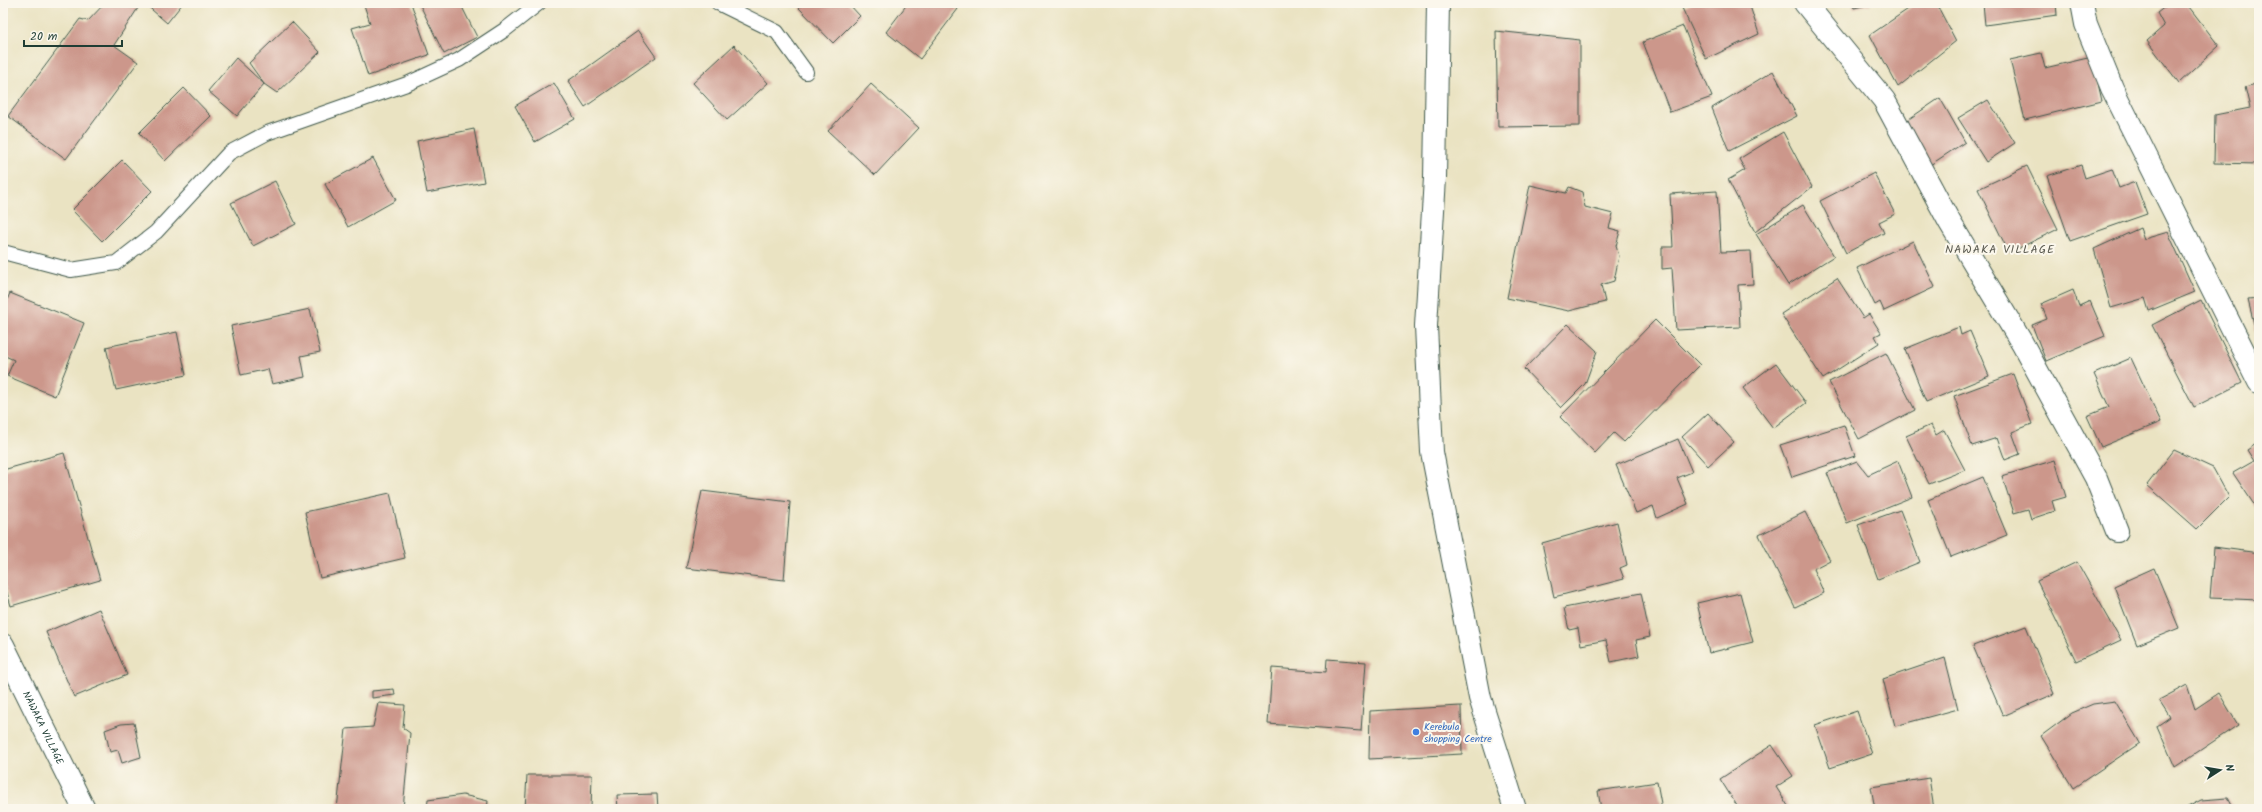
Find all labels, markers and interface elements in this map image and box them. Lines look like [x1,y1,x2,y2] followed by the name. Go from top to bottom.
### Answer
[24,22,122,48] scale bar
[30,27,58,46] text: 20 m
[1945,240,2055,259] district label: NAWAKA VILLAGE
[18,688,68,768] street label: NAWAKA VILLAGE
[1424,719,1492,747] place label: Kerebula shopping Centre
[1411,727,1421,737] marker: Kerebula shopping Centre
[2200,750,2240,790] north arrow
[2219,763,2238,773] text: N

